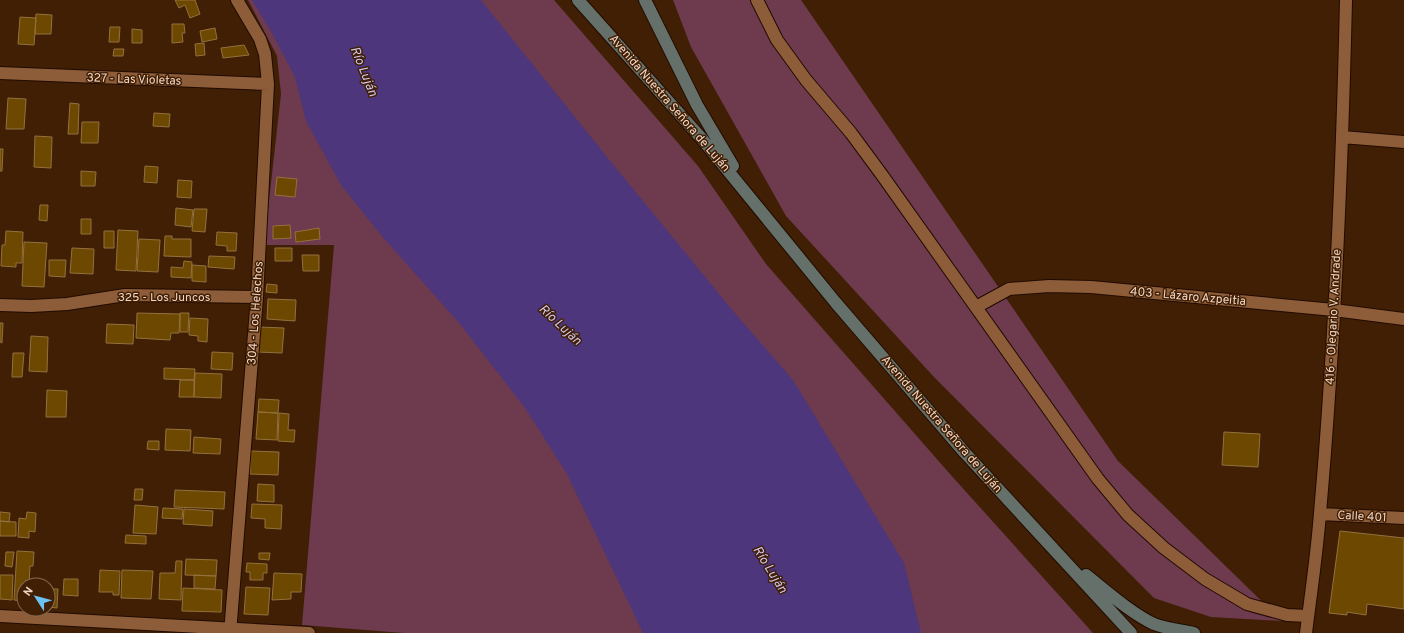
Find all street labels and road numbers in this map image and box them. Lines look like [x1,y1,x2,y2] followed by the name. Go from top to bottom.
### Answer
[605,32,733,176] street label: Avenida Nuestra Señora de Luján
[86,70,182,90] street label: 327 - Las Violetas
[1322,249,1346,385] street label: 416 - Olegario V. Andrade
[244,261,268,366] street label: 304 - Los Helechos
[1129,284,1246,310] street label: 403 - Lázaro Azpeitia
[118,290,210,306] street label: 325 - Los Juncos
[877,353,1005,497] street label: Avenida Nuestra Señora de Luján
[1337,508,1387,526] street label: Calle 401

